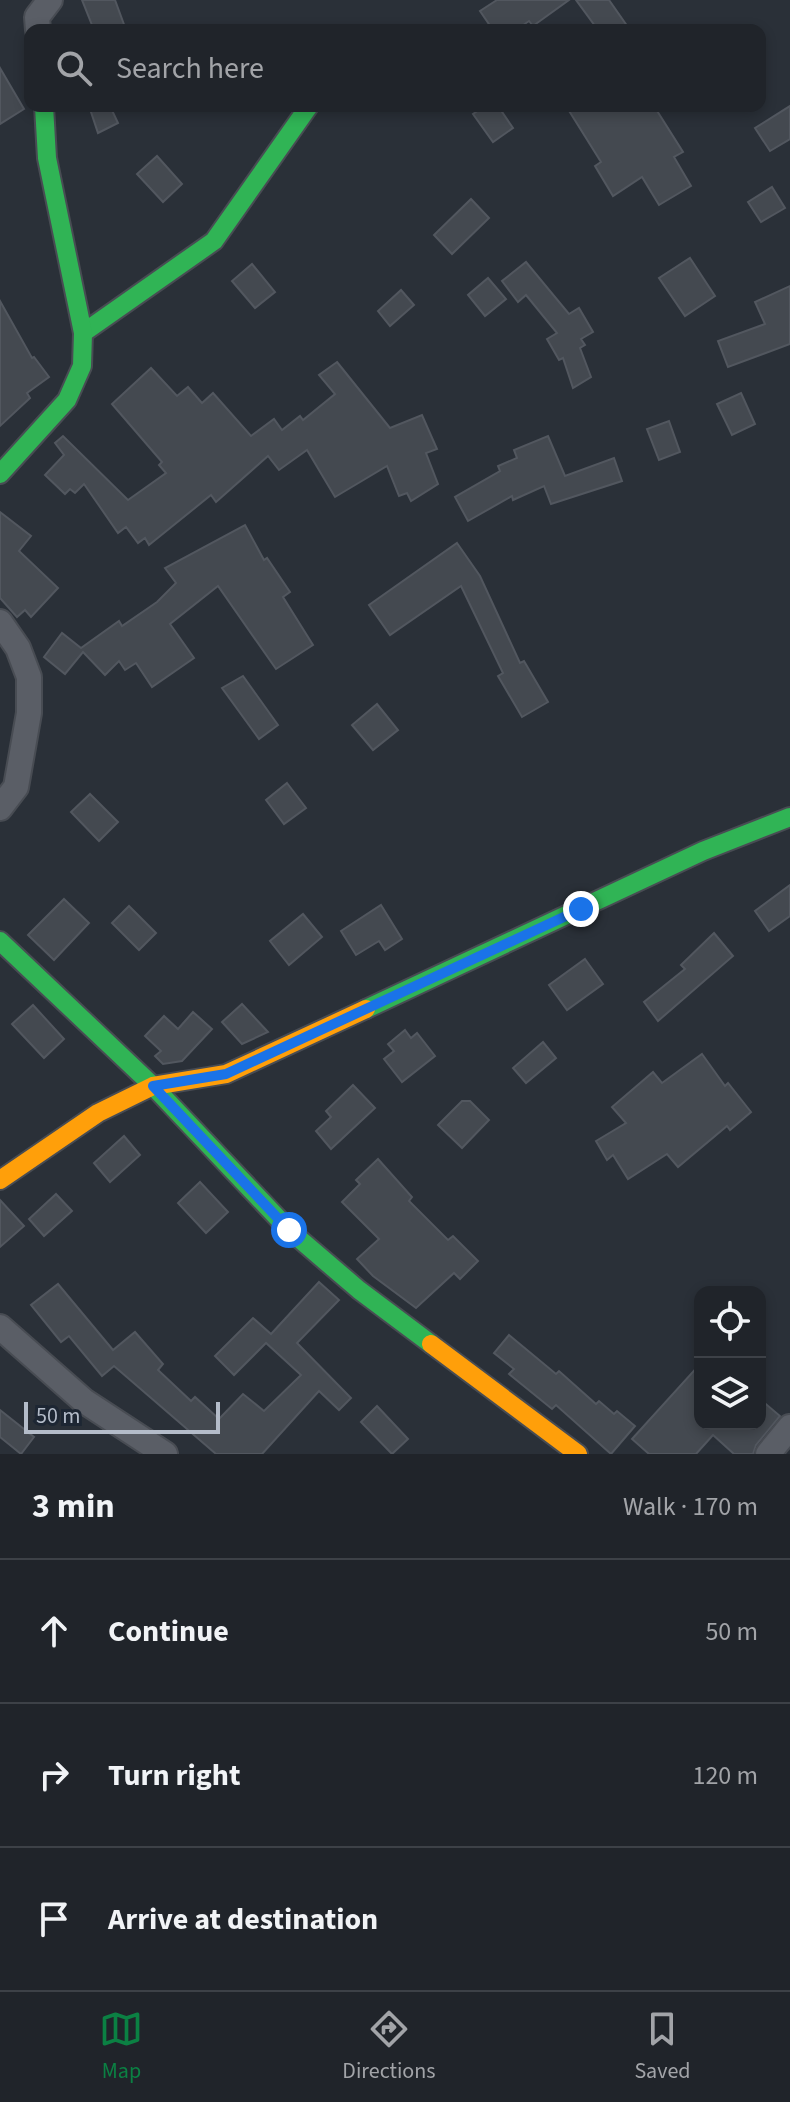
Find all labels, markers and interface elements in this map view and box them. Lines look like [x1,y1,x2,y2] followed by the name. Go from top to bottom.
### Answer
[24,24,766,112] search box
[52,46,96,90] icon: search
[116,47,264,90] text: Search here
[563,891,599,927] route end
[271,1212,307,1248] route start
[694,1286,766,1430] map controls
[694,1286,766,1358] button: locate
[694,1358,766,1430] button: layers
[24,1398,220,1434] scale bar
[36,1400,81,1432] text: 50 m
[32,1482,115,1531] text: 3 min
[623,1488,758,1525] text: Walk · 170 m
[32,1609,76,1653] icon: ahead
[108,1610,229,1653] text: Continue
[705,1613,758,1650] text: 50 m
[32,1753,76,1797] icon: right
[108,1754,240,1797] text: Turn right
[692,1757,758,1794] text: 120 m
[32,1897,76,1941] icon: arrive
[108,1898,378,1941] text: Arrive at destination
[99,2007,143,2087] tab: Map
[342,2007,435,2087] tab: Directions
[634,2007,691,2087] tab: Saved

